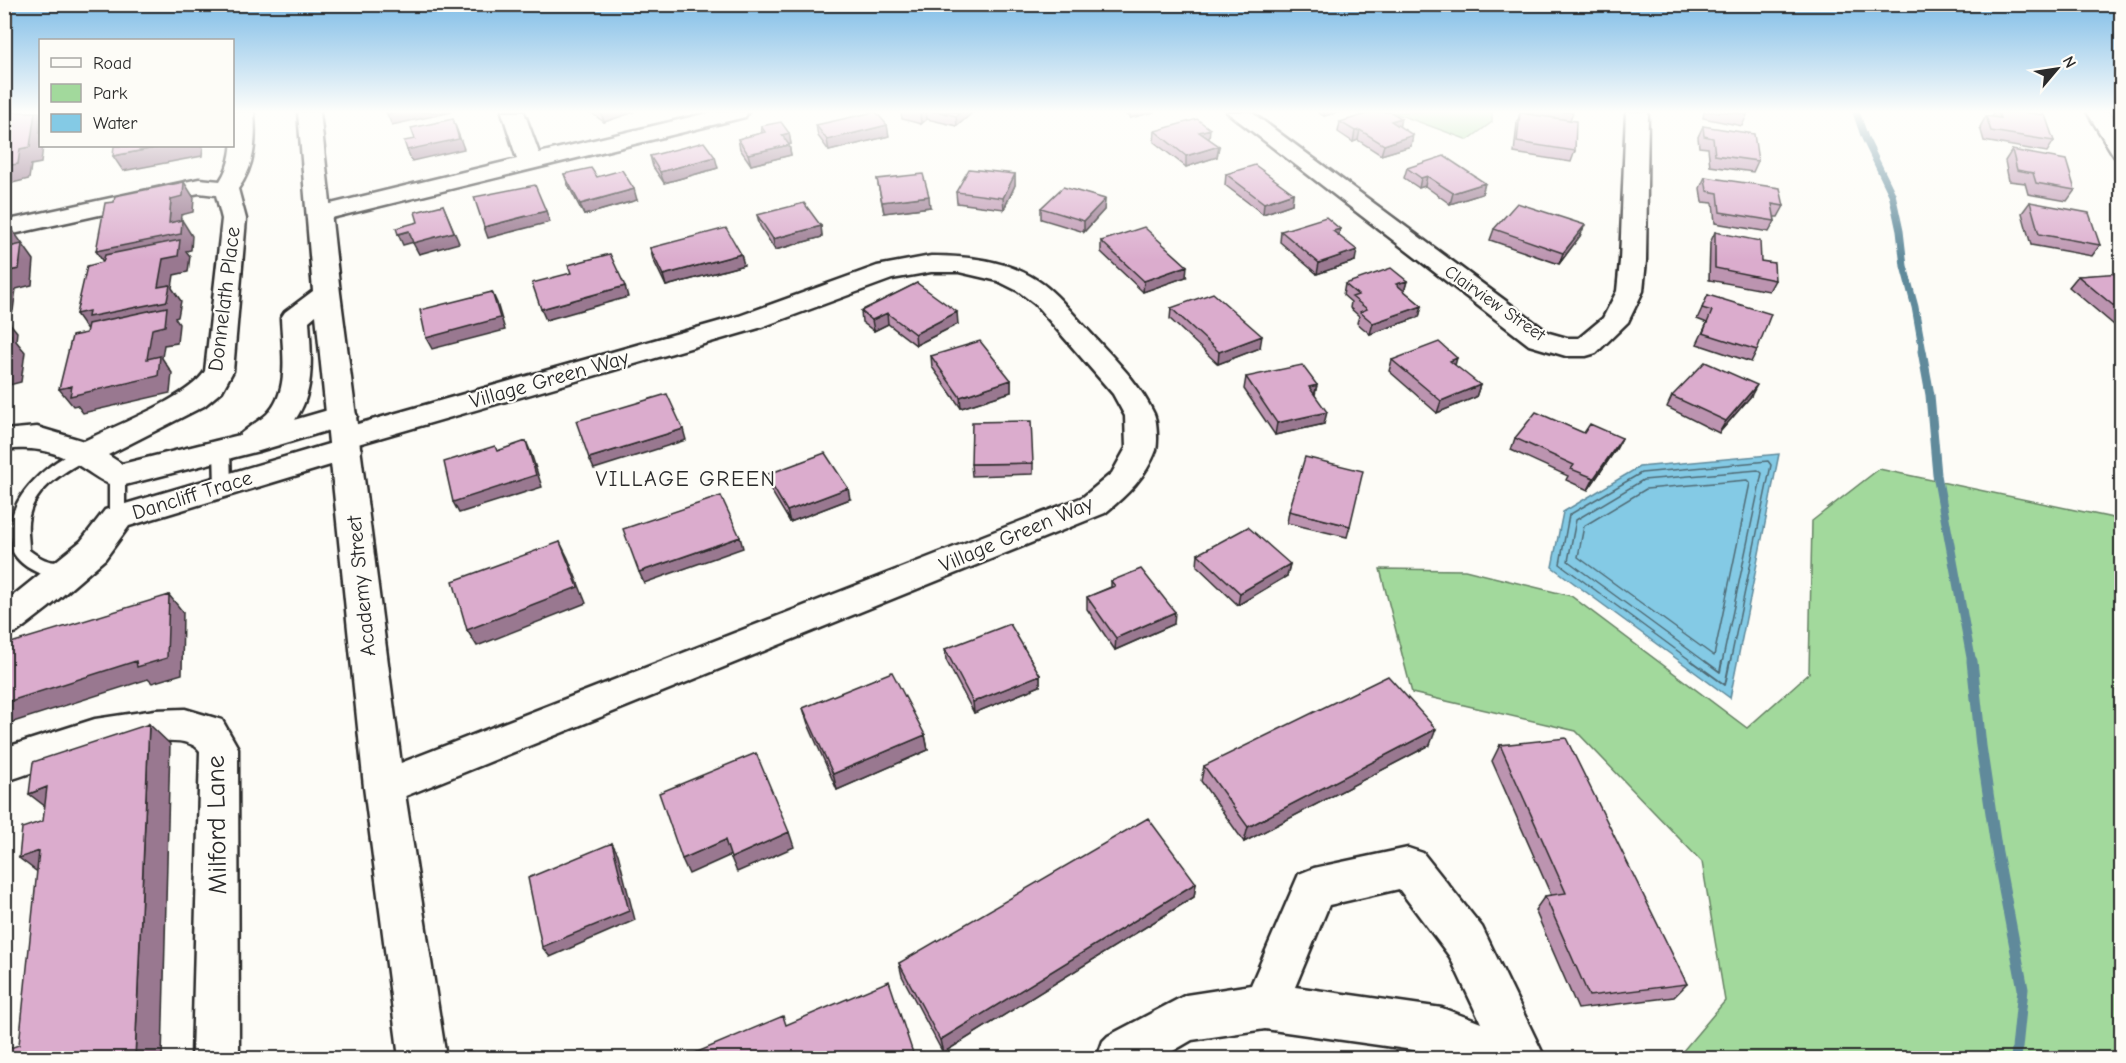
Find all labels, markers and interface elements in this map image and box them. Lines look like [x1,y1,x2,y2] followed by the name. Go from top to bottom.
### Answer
[39,39,234,147] legend
[2027,39,2087,99] north arrow
[93,53,132,74] text: Road
[2059,53,2080,71] text: N
[93,83,128,104] text: Park
[93,113,138,134] text: Water
[203,225,245,373] street label: Donnelath Place
[1440,261,1550,346] street label: Clairview Street
[467,345,632,413] street label: Village Green Way
[129,465,255,525] street label: Dancliff Trace
[596,466,776,492] district label: VILLAGE GREEN
[936,491,1097,577] street label: Village Green Way
[342,514,380,657] street label: Academy Street
[201,755,233,895] street label: Milford Lane

